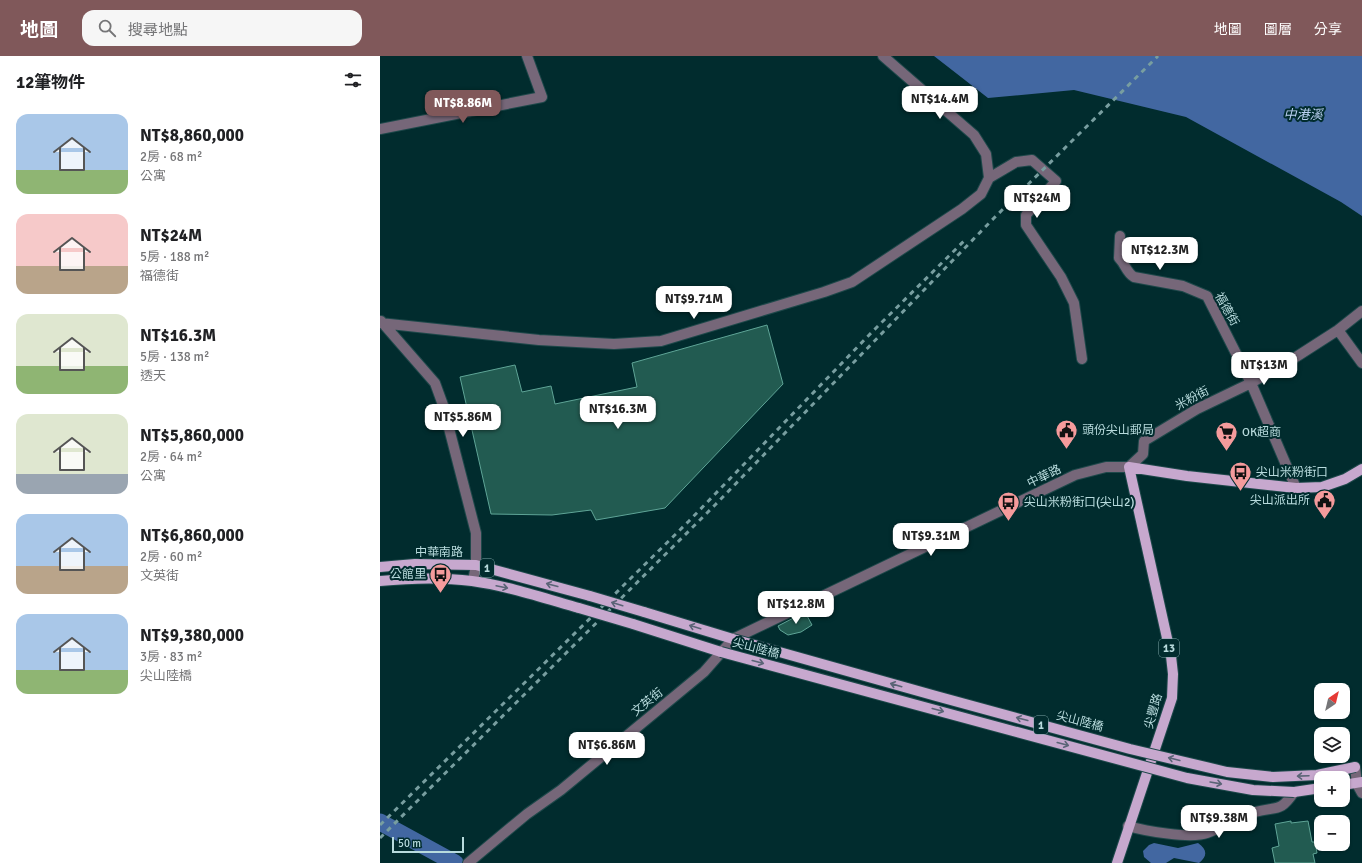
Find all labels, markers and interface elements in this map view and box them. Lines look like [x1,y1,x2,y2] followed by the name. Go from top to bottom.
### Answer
[82,10,362,46] search box
[96,17,118,39] icon: search
[20,18,58,42] text: 地圖
[128,21,188,39] text: 搜尋地點
[1214,21,1242,38] text: 地圖
[1264,21,1292,38] text: 圖層
[1314,21,1342,38] text: 分享
[342,69,364,91] icon: filters
[16,72,85,93] text: 12筆物件
[899,86,981,120] pin: NT$14.4M
[422,90,504,124] pin: NT$8.86M
[911,91,969,107] text: NT$14.4M
[434,95,492,111] text: NT$8.86M
[1283,107,1324,123] water label: 中港溪
[140,125,244,146] text: NT$8,860,000
[48,130,96,178] icon: home
[140,149,202,165] text: 2房 · 68 m²
[140,168,166,184] text: 公寓
[1004,185,1070,219] pin: NT$24M
[1013,190,1061,206] text: NT$24M
[140,225,202,246] text: NT$24M
[48,230,96,278] icon: home
[1119,237,1201,271] pin: NT$12.3M
[1131,242,1189,258] text: NT$12.3M
[140,249,209,265] text: 5房 · 188 m²
[140,268,179,284] text: 福德街
[653,286,735,320] pin: NT$9.71M
[1211,290,1242,329] street label: 福德街
[665,291,723,307] text: NT$9.71M
[140,325,216,346] text: NT$16.3M
[48,330,96,378] icon: home
[140,349,209,365] text: 5房 · 138 m²
[1231,352,1297,386] pin: NT$13M
[1240,357,1288,373] text: NT$13M
[140,368,166,384] text: 透天
[1173,383,1212,414] street label: 米粉街
[577,396,659,430] pin: NT$16.3M
[589,401,647,417] text: NT$16.3M
[422,404,504,438] pin: NT$5.86M
[434,409,492,425] text: NT$5.86M
[1054,417,1080,450] public building icon: 頭份尖山郵局
[1214,419,1240,452] supermarket icon: OK超商
[1082,423,1154,438] place label: 頭份尖山郵局
[140,425,244,446] text: NT$5,860,000
[1242,425,1281,440] place label: OK超商
[48,430,96,478] icon: home
[140,449,202,465] text: 2房 · 64 m²
[1228,459,1254,492] bus stop icon: 尖山米粉街口
[1025,462,1064,491] street label: 中華路
[1256,465,1328,480] place label: 尖山米粉街口
[140,468,166,484] text: 公寓
[1312,487,1338,520] public building icon: 尖山派出所
[996,489,1022,522] bus stop icon: 尖山米粉街口(尖山2)
[1250,493,1310,508] place label: 尖山派出所
[1024,495,1134,510] place label: 尖山米粉街口(尖山2)
[890,523,972,557] pin: NT$9.31M
[140,525,244,546] text: NT$6,860,000
[902,528,960,544] text: NT$9.31M
[48,530,96,578] icon: home
[415,545,463,560] street label: 中華南路
[140,549,202,565] text: 2房 · 60 m²
[480,559,494,577] road number: 1
[428,561,454,594] bus stop icon: 公館里
[390,567,426,582] place label: 公館里
[140,568,179,584] text: 文英街
[546,581,559,589] one-way arrow
[495,584,508,592] one-way arrow
[755,591,837,625] pin: NT$12.8M
[767,596,825,612] text: NT$12.8M
[611,600,624,607] one-way arrow
[689,623,702,630] one-way arrow
[140,625,244,646] text: NT$9,380,000
[48,630,96,678] icon: home
[731,635,781,662] street label: 尖山陸橋
[1159,639,1179,657] road number: 13
[140,649,202,665] text: 3房 · 83 m²
[751,659,764,666] one-way arrow
[140,668,192,684] text: 尖山陸橋
[890,681,903,688] one-way arrow
[1314,683,1350,719] north arrow
[1314,683,1350,851] map controls
[629,685,666,720] street label: 文英街
[1141,692,1166,731] street label: 尖豐路
[931,707,944,715] one-way arrow
[1055,708,1105,735] street label: 尖山陸橋
[1015,715,1028,722] one-way arrow
[1034,716,1048,734] road number: 1
[1314,727,1350,763] button: layers
[566,732,648,766] pin: NT$6.86M
[578,737,636,753] text: NT$6.86M
[1056,741,1069,749] one-way arrow
[1168,755,1181,763] one-way arrow
[1314,771,1350,807] button: +
[1297,772,1310,779] one-way arrow
[1209,779,1222,787] one-way arrow
[1178,805,1260,839] pin: NT$9.38M
[1190,810,1248,826] text: NT$9.38M
[1314,815,1350,851] button: −
[392,835,464,854] scale bar
[398,837,421,850] text: 50 m

